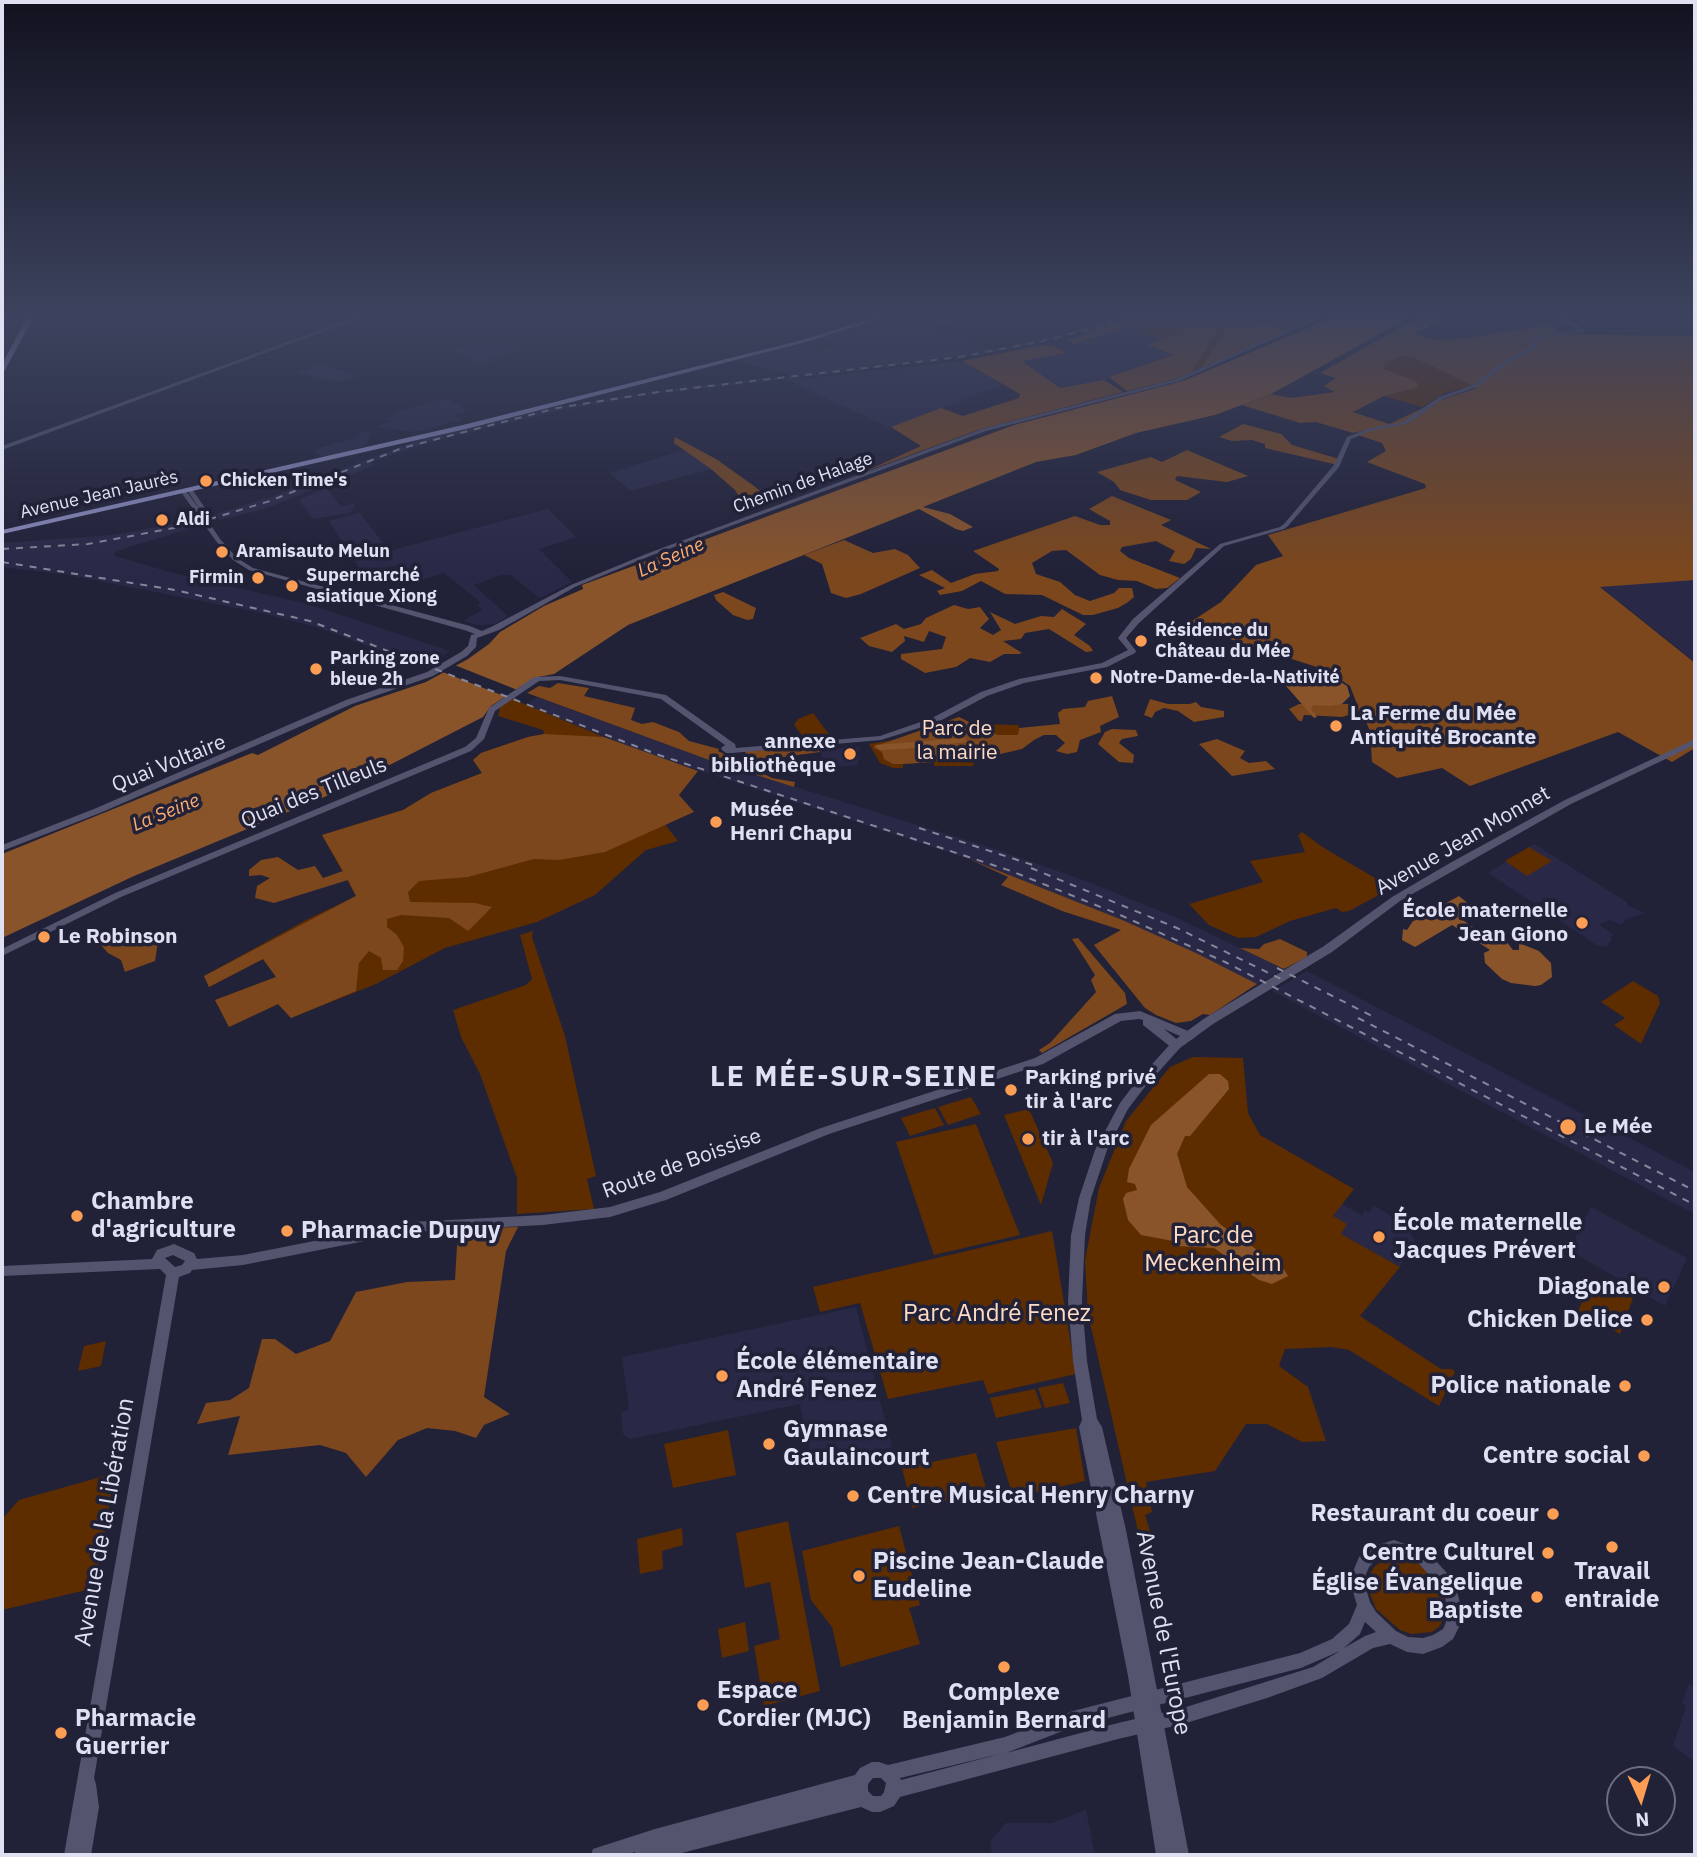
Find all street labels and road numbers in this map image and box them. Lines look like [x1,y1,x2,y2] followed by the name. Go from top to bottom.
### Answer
[730,448,876,518] street label: Chemin de Halage
[18,466,180,524] street label: Avenue Jean Jaurès
[108,730,230,798] street label: Quai Voltaire
[237,752,391,834] street label: Quai des Tilleuls
[1371,781,1555,901] street label: Avenue Jean Monnet
[599,1124,765,1204] street label: Route de Boissise
[69,1396,141,1648] street label: Avenue de la Libération
[1129,1528,1197,1738] street label: Avenue de l'Europe

